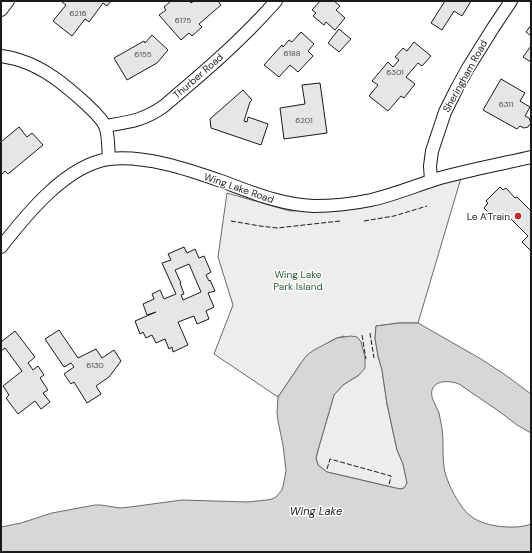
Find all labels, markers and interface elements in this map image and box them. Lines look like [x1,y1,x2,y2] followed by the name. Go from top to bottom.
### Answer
[70,8,86,18] house number: 6216
[175,15,191,25] house number: 6175
[440,38,490,114] street label: Sheringham Road
[283,48,301,58] house number: 6188
[134,49,152,59] house number: 6155
[170,51,226,101] street label: Thurber Road
[386,67,404,77] house number: 6301
[499,99,513,109] house number: 6311
[295,115,313,125] house number: 6201
[202,170,276,206] street label: Wing Lake Road
[467,210,510,223] place label: Le A'Train
[513,211,523,221] marker: Le A'Train
[273,268,323,293] park label: Wing Lake Park Island
[86,360,104,370] house number: 6130
[290,504,342,518] water label: Wing Lake

